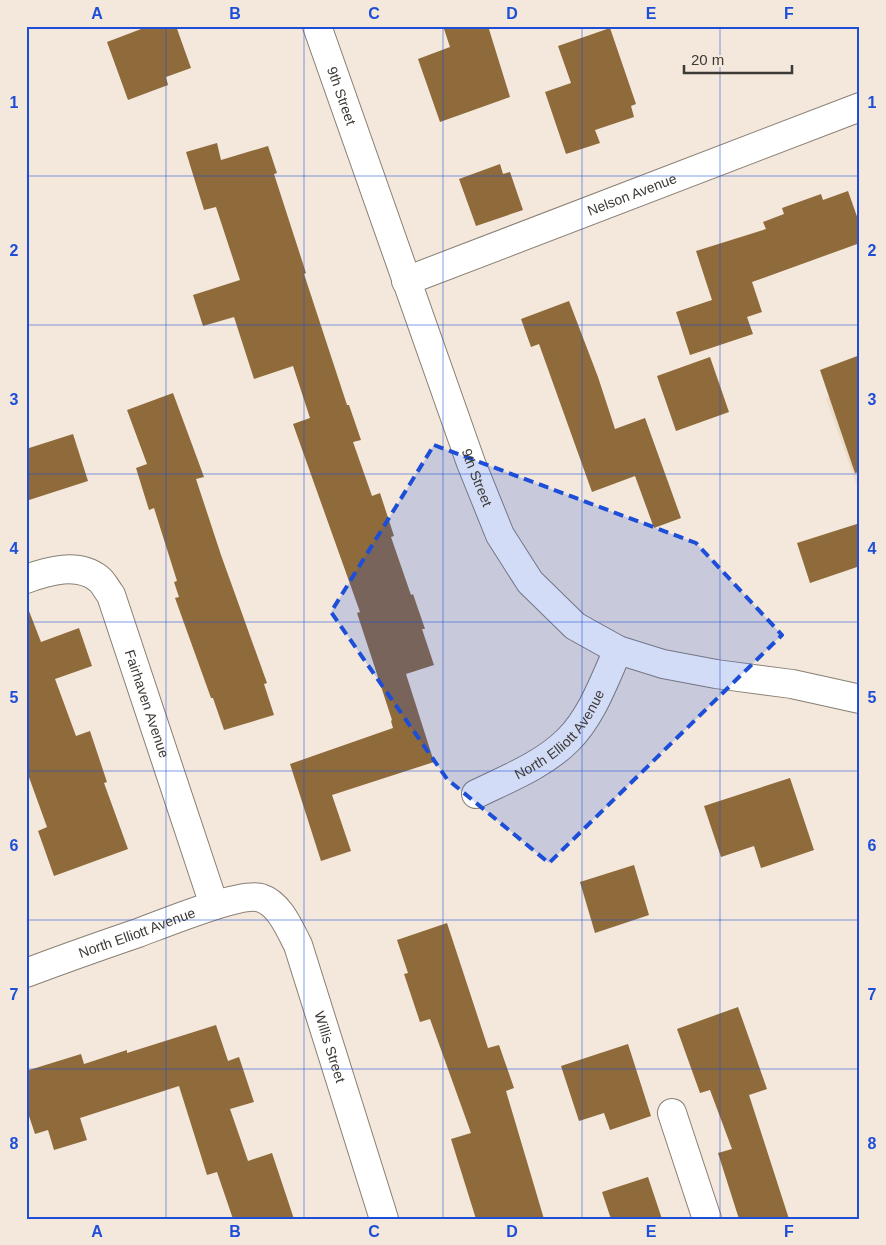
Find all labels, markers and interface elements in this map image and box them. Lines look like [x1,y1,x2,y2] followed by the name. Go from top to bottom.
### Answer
[91,5,103,22] text: A
[229,5,241,22] text: B
[368,5,380,22] text: C
[506,5,518,22] text: D
[646,5,657,22] text: E
[784,5,794,22] text: F
[684,42,791,74] scale bar
[691,51,724,68] text: 20 m
[324,64,359,127] street label: 9th Street
[10,94,19,111] text: 1
[868,94,877,111] text: 1
[585,170,679,219] street label: Nelson Avenue
[10,242,19,259] text: 2
[868,242,877,259] text: 2
[10,391,19,408] text: 3
[868,391,877,408] text: 3
[459,446,496,509] street label: 9th Street
[10,540,19,557] text: 4
[868,540,877,557] text: 4
[122,648,173,760] street label: Fairhaven Avenue
[512,687,607,782] street label: North Elliott Avenue
[10,689,19,706] text: 5
[868,689,877,706] text: 5
[10,837,19,854] text: 6
[868,837,877,854] text: 6
[76,904,197,961] street label: North Elliott Avenue
[10,986,19,1003] text: 7
[868,986,877,1003] text: 7
[311,1009,349,1085] street label: Willis Street
[10,1135,19,1152] text: 8
[868,1135,877,1152] text: 8
[91,1223,103,1240] text: A
[229,1223,241,1240] text: B
[368,1223,380,1240] text: C
[506,1223,518,1240] text: D
[646,1223,657,1240] text: E
[784,1223,794,1240] text: F

